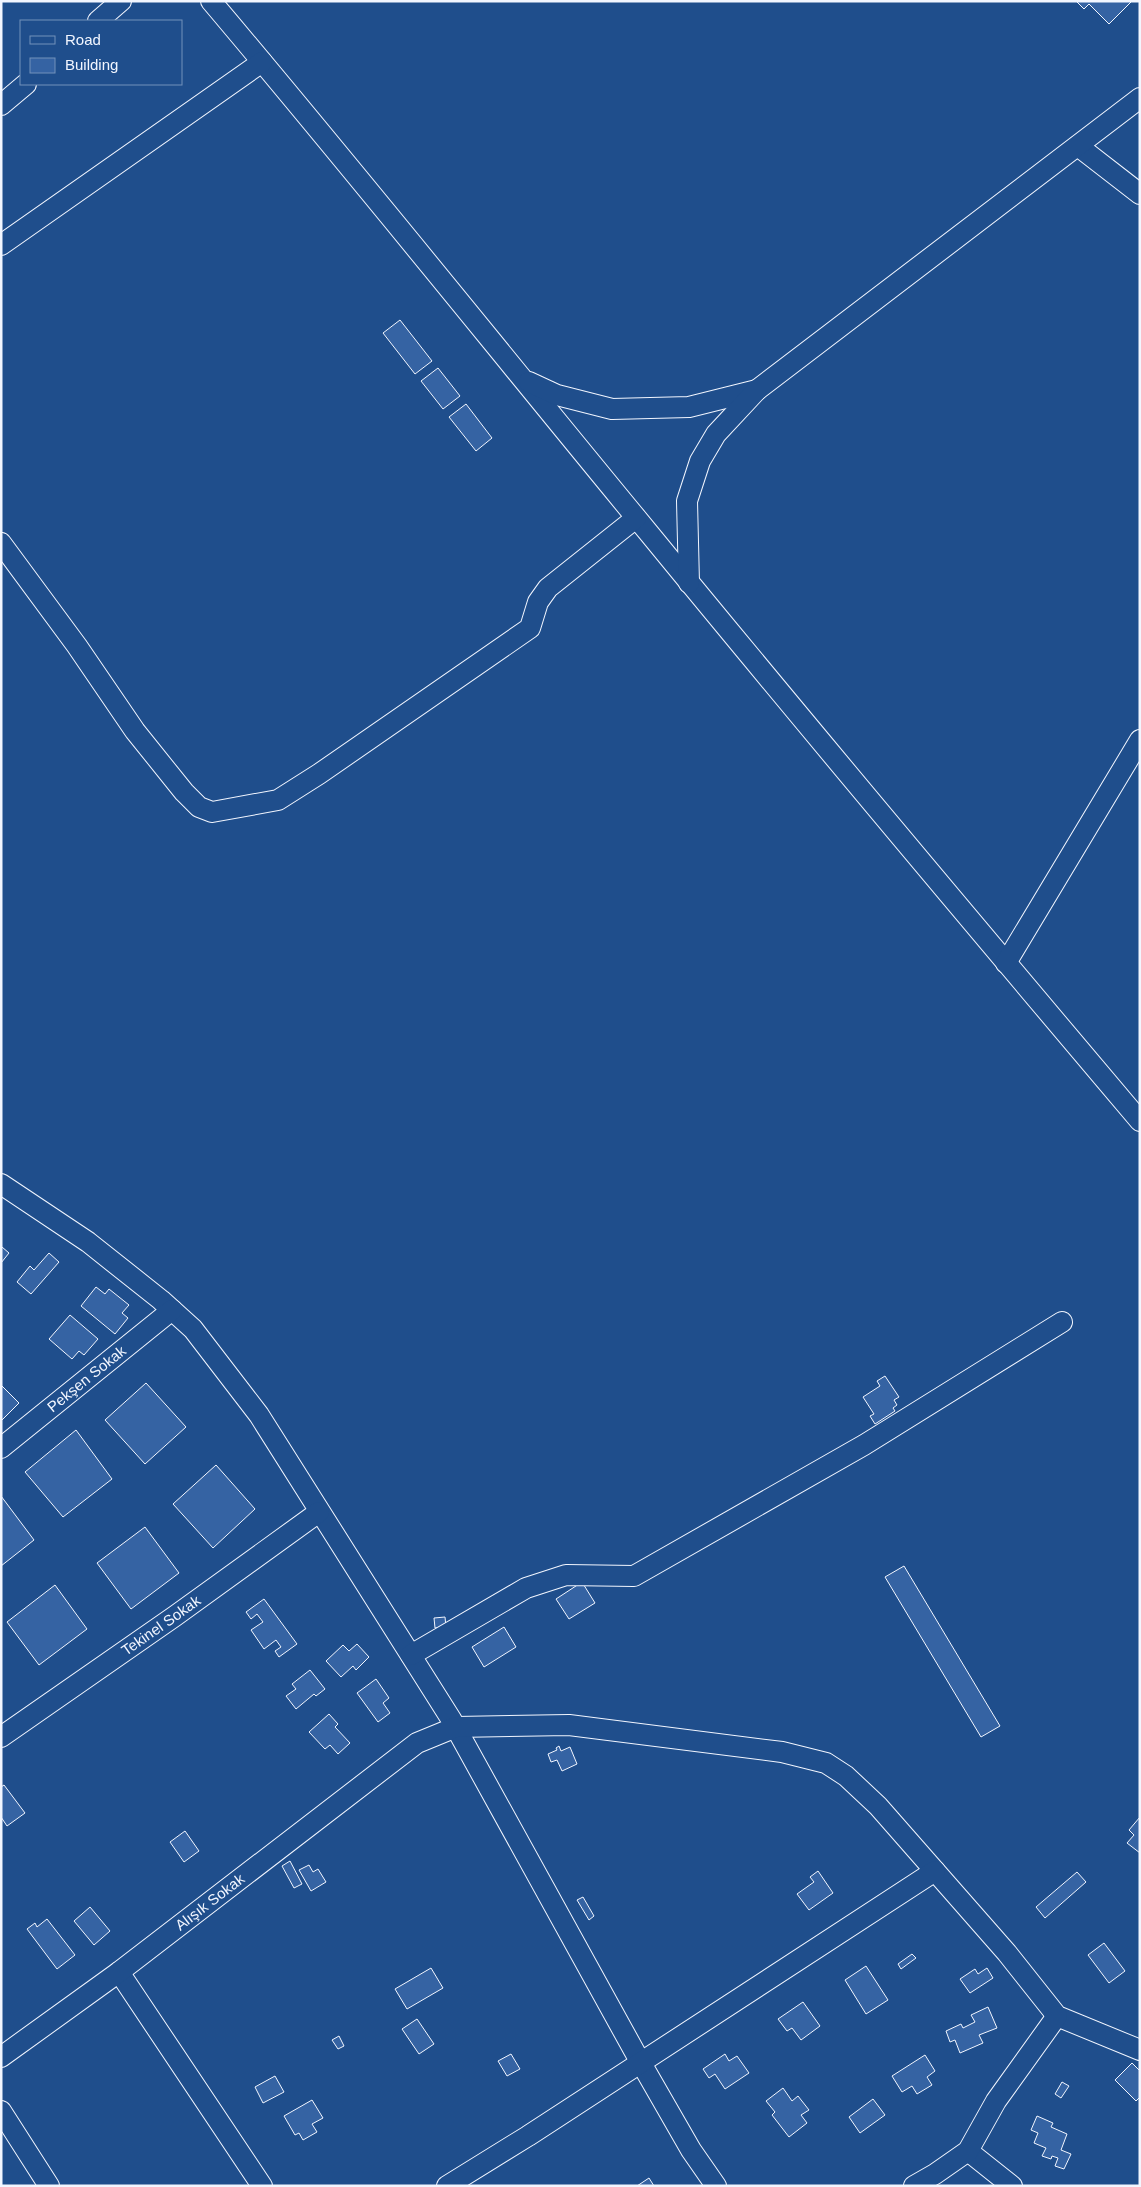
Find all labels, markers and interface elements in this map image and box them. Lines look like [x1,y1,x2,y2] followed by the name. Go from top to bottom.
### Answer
[20,20,182,85] legend
[65,31,101,48] text: Road
[65,56,118,73] text: Building
[44,1341,129,1415] street label: Pekşen Sokak
[118,1591,204,1659] street label: Tekinel Sokak
[172,1870,248,1934] street label: Alışık Sokak

